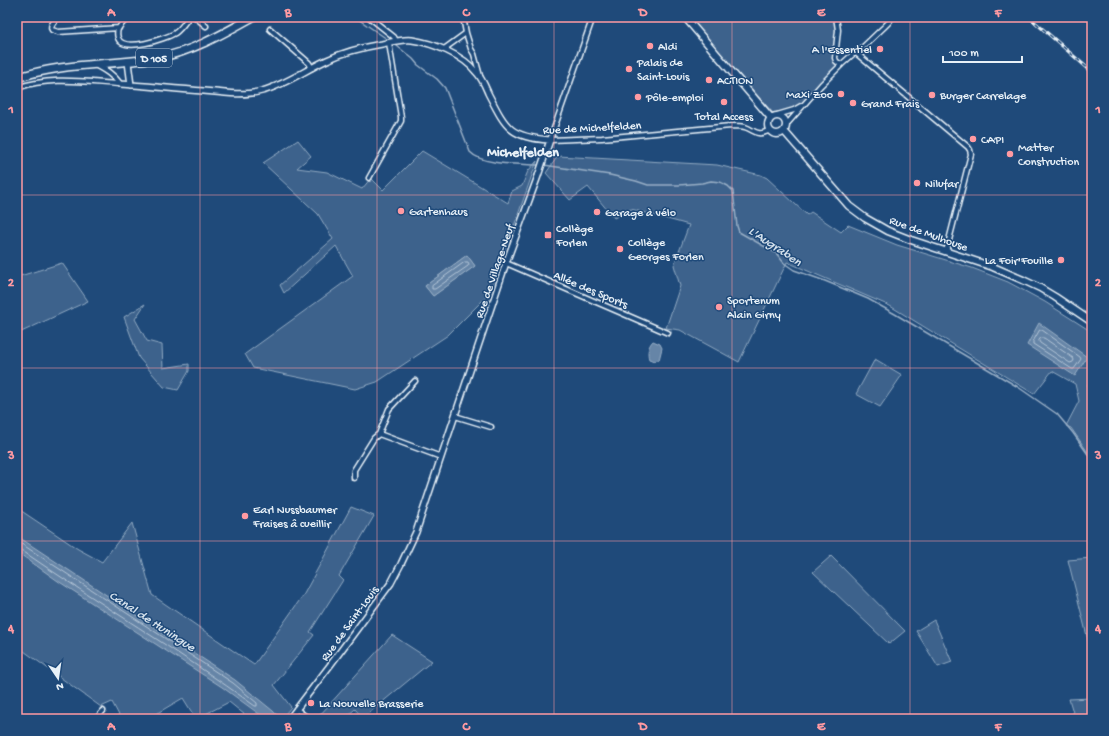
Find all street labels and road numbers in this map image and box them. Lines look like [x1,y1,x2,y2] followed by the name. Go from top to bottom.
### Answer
[136,49,172,67] road number: D 105
[542,119,642,139] street label: Rue de Michelfelden
[887,214,970,256] street label: Rue de Mulhouse
[473,222,519,320] street label: Rue de Village-Neuf
[551,269,630,313] street label: Allée des Sports
[319,583,383,664] street label: Rue de Saint-Louis

